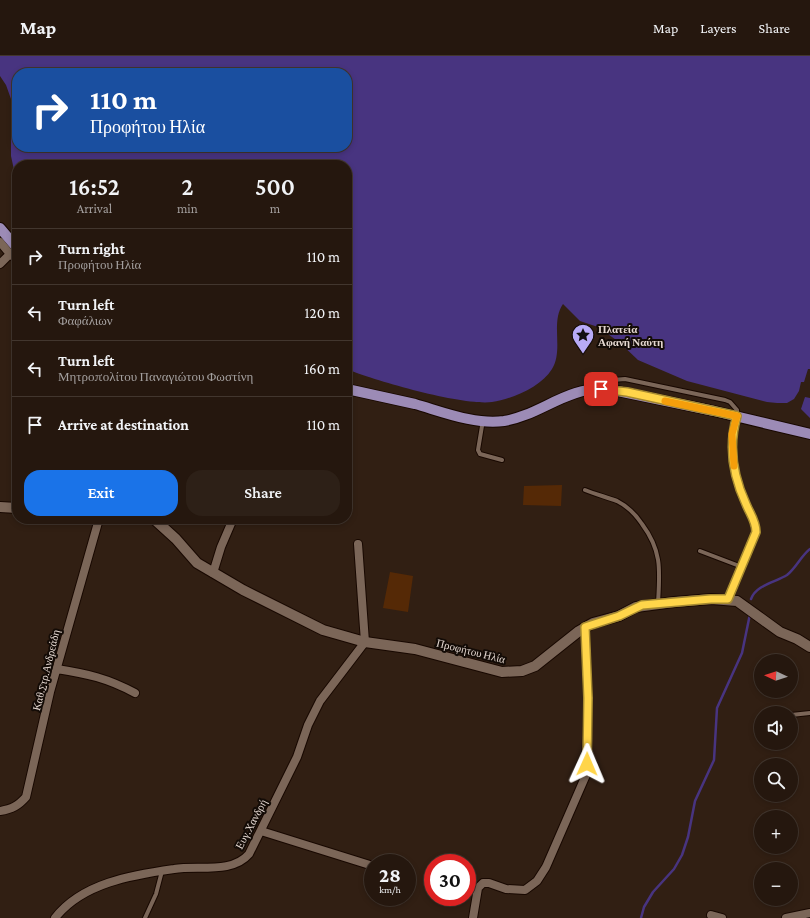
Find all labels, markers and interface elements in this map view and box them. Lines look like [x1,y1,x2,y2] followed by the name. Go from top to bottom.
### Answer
[20,17,56,38] text: Map
[653,20,678,36] text: Map
[700,20,737,36] text: Layers
[759,20,790,36] text: Share
[24,84,76,136] icon: right
[90,84,157,115] text: 110 m
[90,117,205,137] text: Προφήτου Ηλία
[69,173,120,200] text: 16:52
[181,173,193,200] text: 2
[255,173,295,200] text: 500
[77,201,112,216] text: Arrival
[177,201,198,216] text: min
[270,201,280,216] text: m
[58,241,125,257] text: Turn right
[24,246,46,268] icon: right
[307,249,340,265] text: 110 m
[58,257,141,272] text: Προφήτου Ηλία
[58,297,114,313] text: Turn left
[24,302,46,324] icon: left
[305,305,340,321] text: 120 m
[58,313,113,328] text: Φαφάλιων
[570,322,596,355] place icon: Πλατεία Αφανή Ναύτη
[598,323,663,348] place label: Πλατεία Αφανή Ναύτη
[58,353,114,369] text: Turn left
[24,358,46,380] icon: left
[304,361,340,377] text: 160 m
[58,369,253,384] text: Μητροπολίτου Παναγιώτου Φωστίνη
[584,372,618,406] pin
[590,378,612,400] icon: arrive
[24,414,46,436] icon: arrive
[58,417,189,433] text: Arrive at destination
[307,417,340,433] text: 110 m
[24,470,178,516] button: Exit
[186,470,340,516] button: Share
[30,628,62,712] street label: Καθ.Στρ.Ανδρεάδη
[435,637,507,665] street label: Προφήτου Ηλία
[754,654,798,698] north arrow
[754,654,798,906] map controls
[754,706,798,750] button: sound
[566,743,608,785] position arrow
[754,758,798,802] button: search
[233,797,269,851] street label: Ευγ.Χανδρή
[754,810,798,854] button: +
[424,854,476,906] speed limit sign: 30
[754,862,798,906] button: −
[379,864,401,886] text: 28
[379,884,401,895] text: km/h

